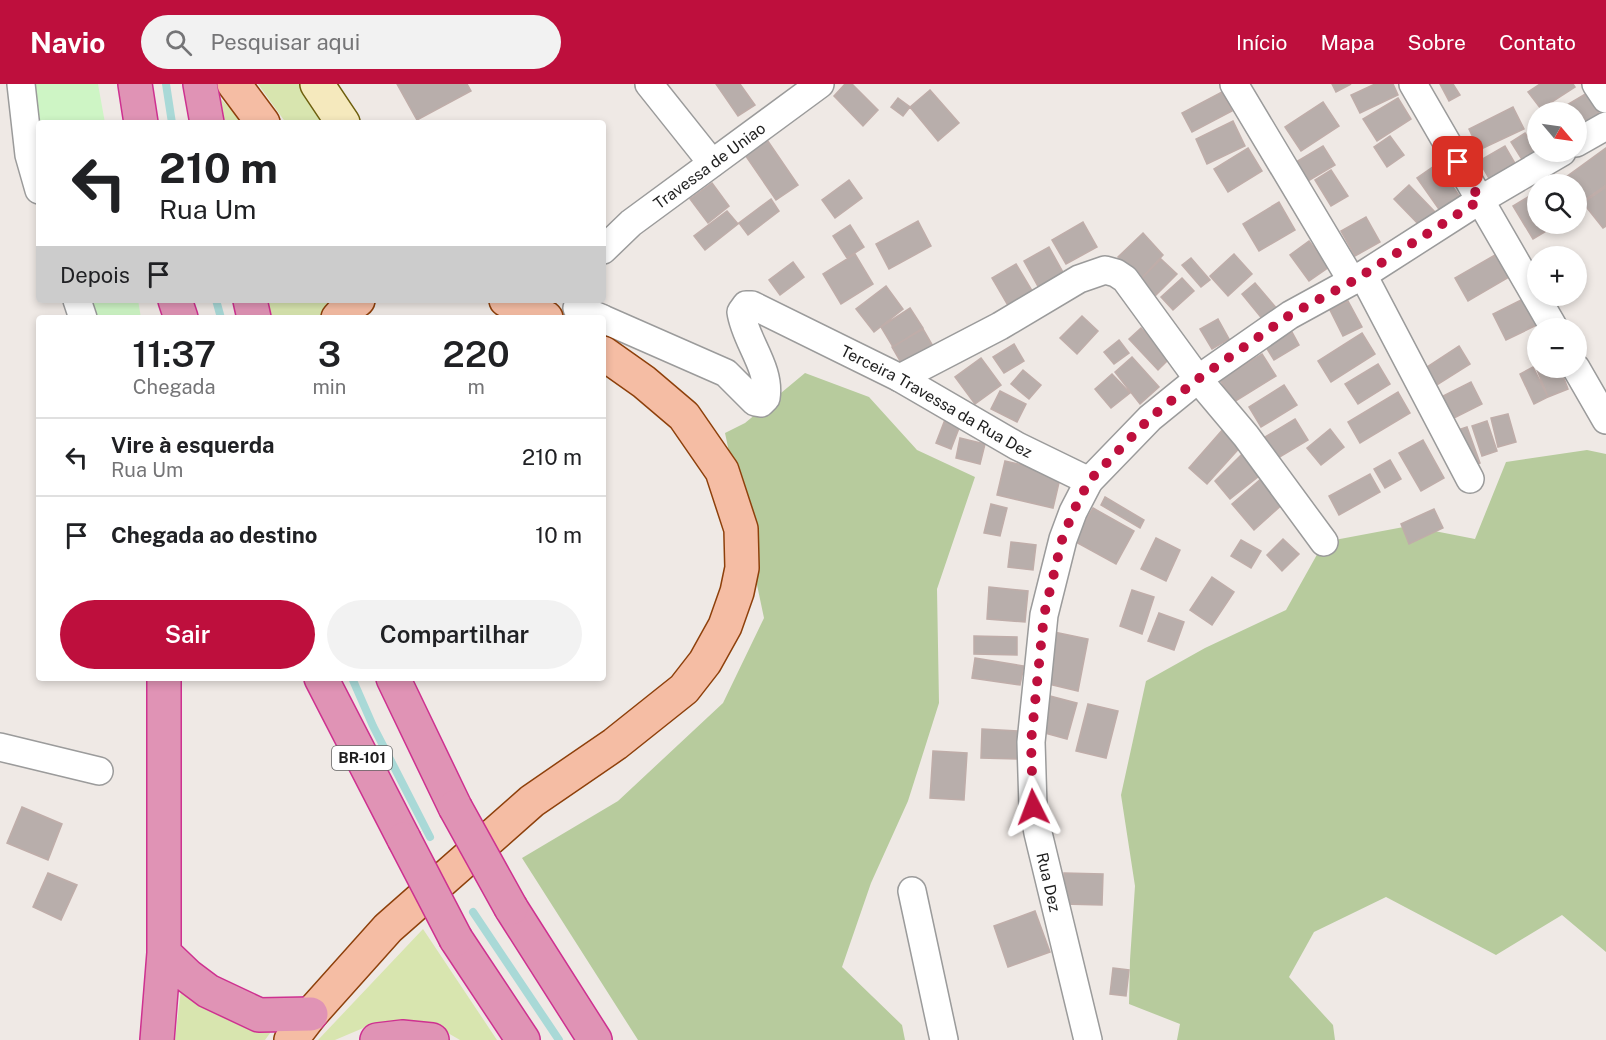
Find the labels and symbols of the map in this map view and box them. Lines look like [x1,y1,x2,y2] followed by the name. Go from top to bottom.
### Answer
[1527,102,1587,162] north arrow
[650,119,769,213] street label: Travessa de Uniao
[1432,136,1483,187] pin
[837,341,1036,462] street label: Terceira Travessa da Rua Dez
[332,746,392,770] road number: BR-101
[1001,775,1065,839] position arrow
[1032,851,1065,914] street label: Rua Dez

